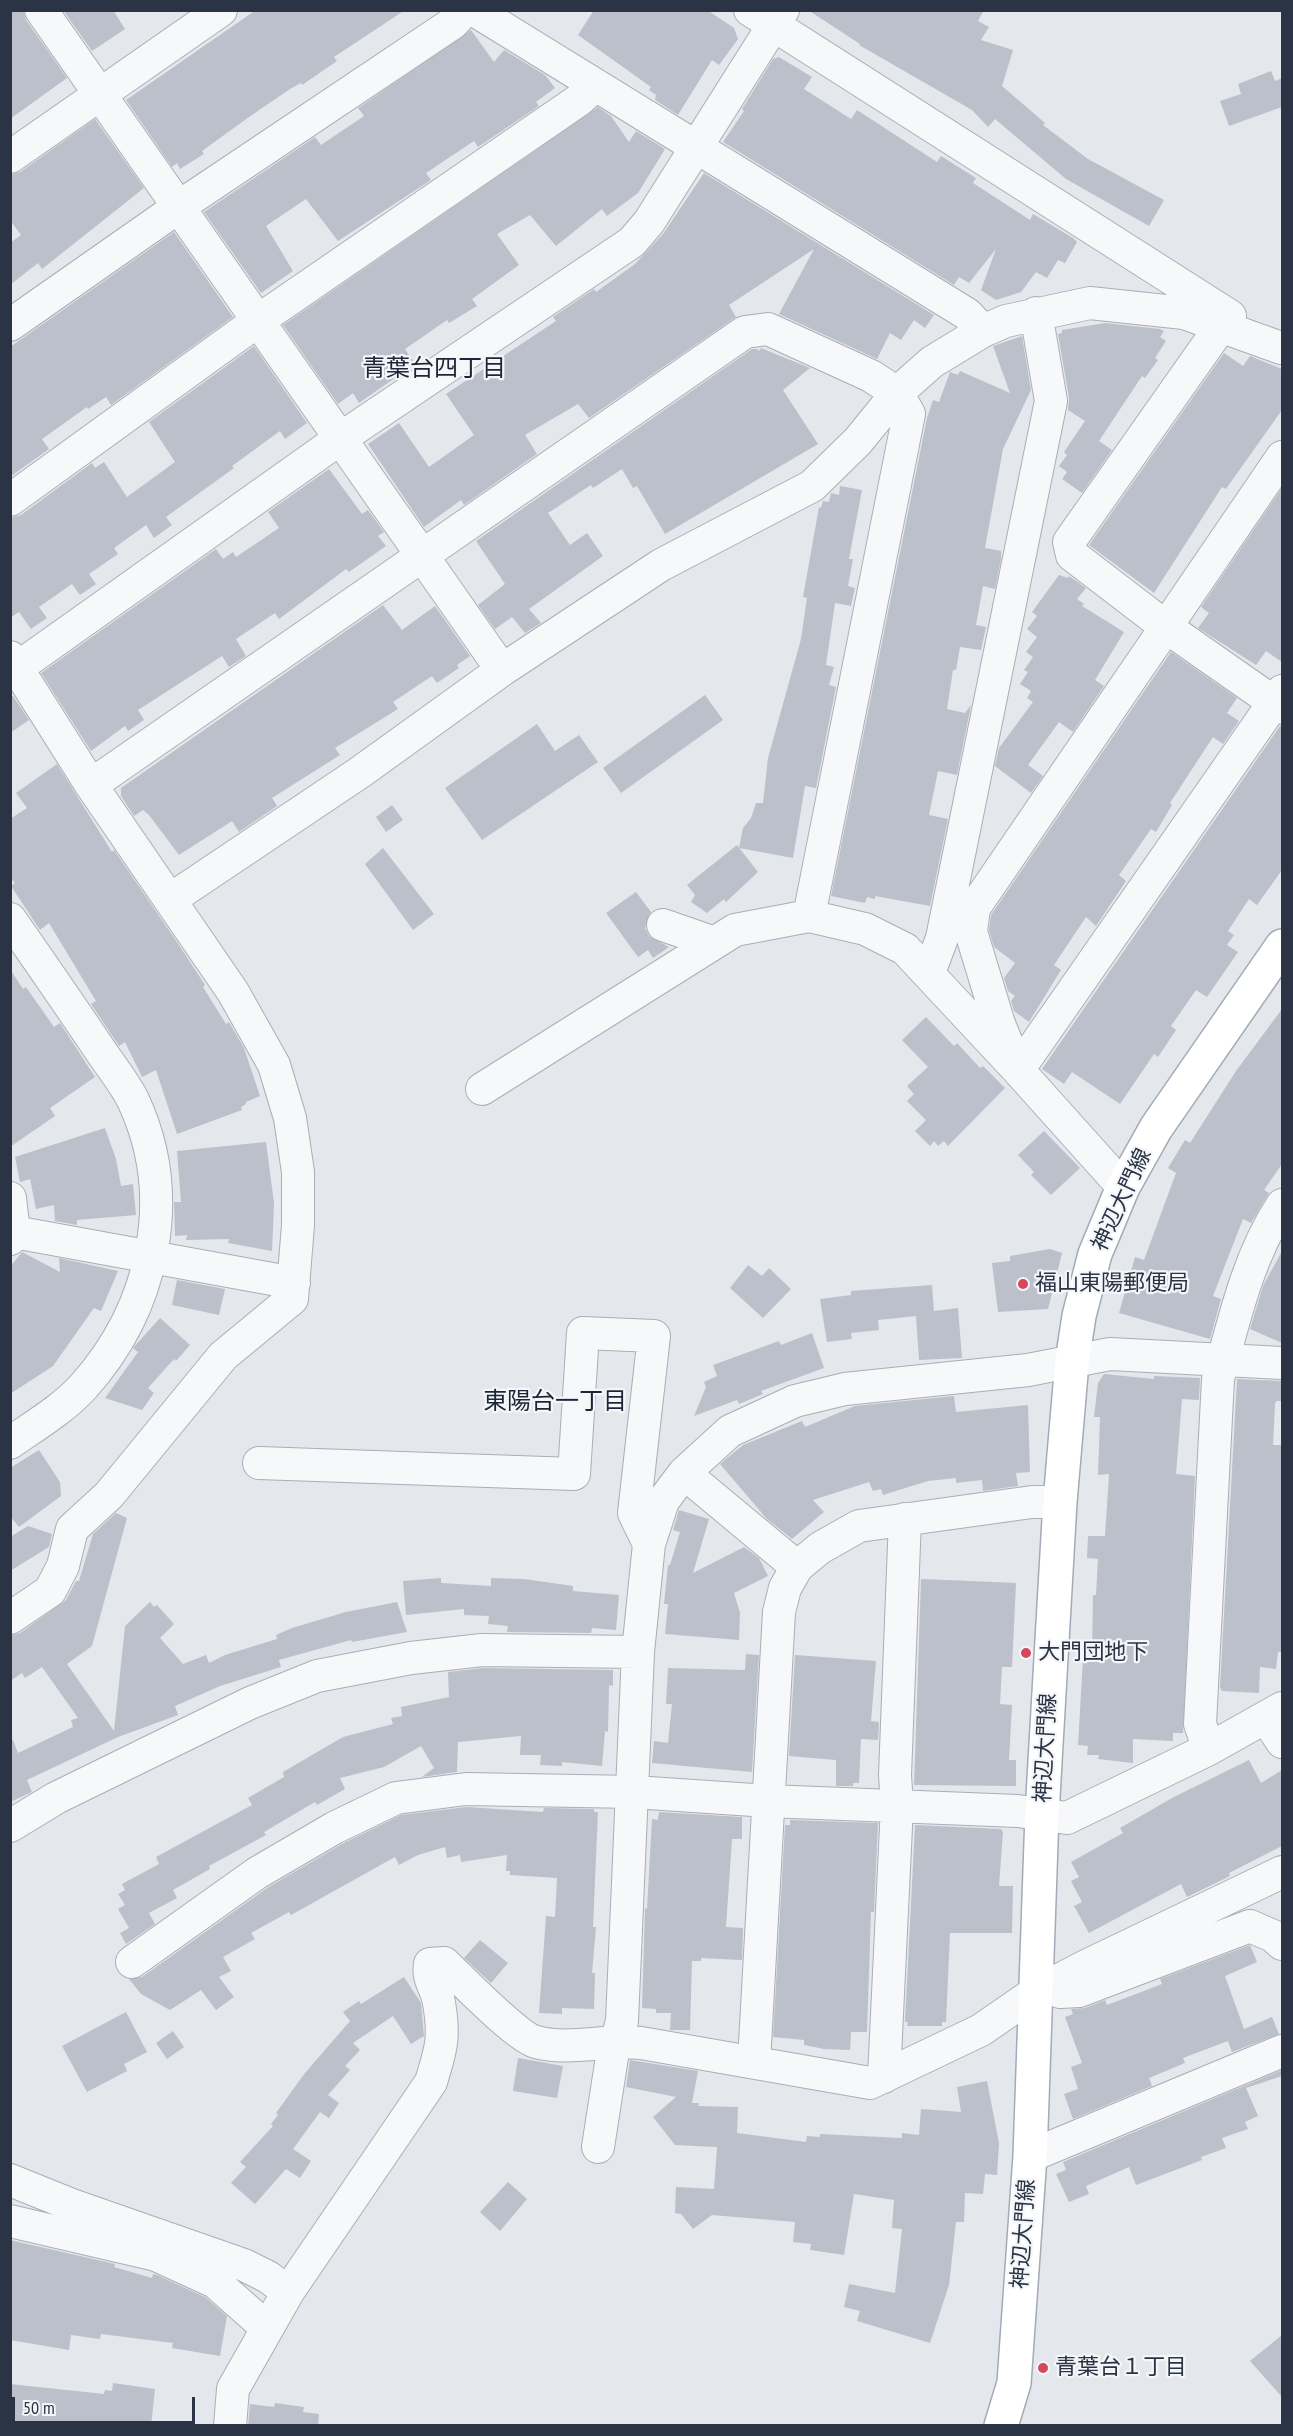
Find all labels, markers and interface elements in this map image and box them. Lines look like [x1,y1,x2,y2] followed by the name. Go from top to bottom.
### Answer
[362,355,506,383] district label: 青葉台四丁目
[1087,1145,1157,1255] street label: 神辺大門線
[1035,1271,1189,1297] place label: 福山東陽郵便局
[1016,1277,1030,1291] marker: 福山東陽郵便局
[483,1388,627,1416] district label: 東陽台一丁目
[1038,1640,1148,1666] place label: 大門団地下
[1019,1646,1033,1660] marker: 大門団地下
[1030,1692,1062,1804] street label: 神辺大門線
[1007,2178,1041,2290] street label: 神辺大門線
[1055,2355,1187,2381] place label: 青葉台１丁目
[1036,2361,1050,2375] marker: 青葉台１丁目
[15,2385,198,2423] scale bar
[23,2396,55,2419] text: 50 m

